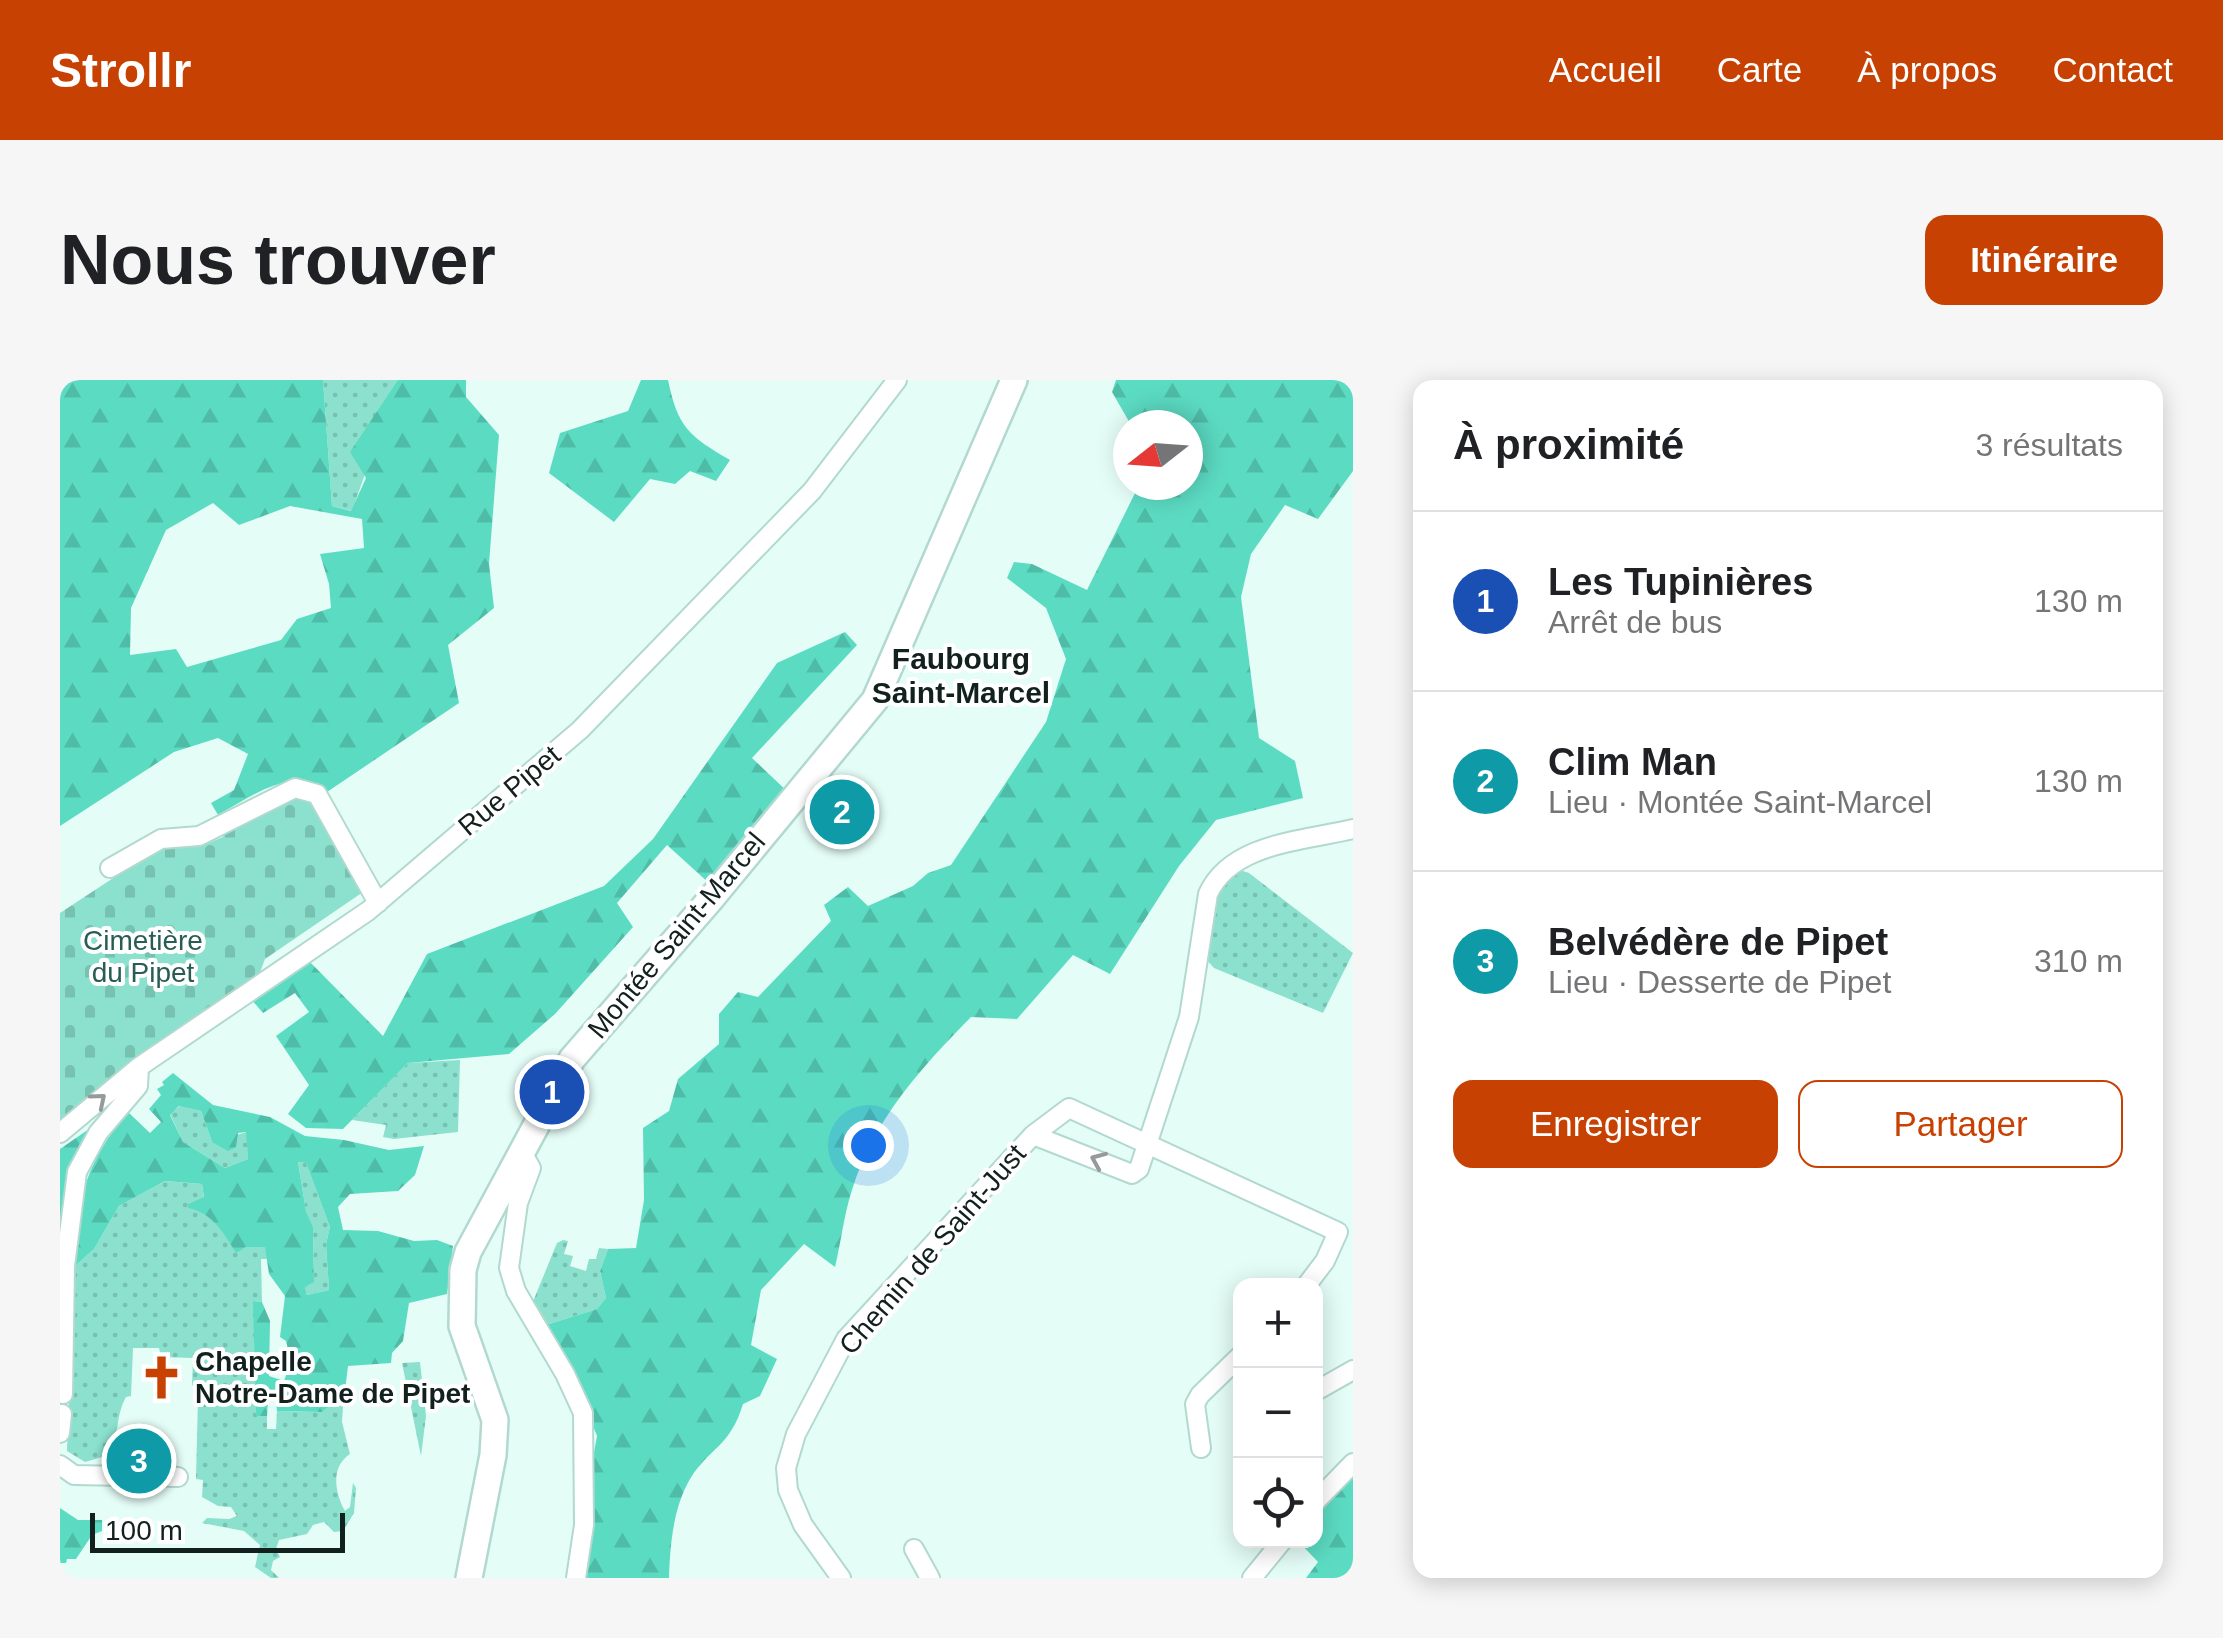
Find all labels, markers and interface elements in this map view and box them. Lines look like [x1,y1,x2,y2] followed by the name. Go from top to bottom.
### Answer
[50,44,191,97] text: Strollr
[1549,50,1662,89] text: Accueil
[1717,50,1802,89] text: Carte
[1857,50,1997,89] text: À propos
[2052,50,2173,89] text: Contact
[1925,215,2163,305] button: Itinéraire
[60,221,496,299] text: Nous trouver
[1113,410,1203,500] north arrow
[1453,421,1684,468] text: À proximité
[1975,427,2123,463] text: 3 résultats
[1548,561,1813,603] text: Les Tupinières
[1477,583,1494,619] text: 1
[2034,583,2123,619] text: 130 m
[1548,604,1722,640] text: Arrêt de bus
[872,642,1050,709] district label: Faubourg Saint-Marcel
[452,739,567,842] street label: Rue Pipet
[1548,741,1717,783] text: Clim Man
[1477,763,1494,799] text: 2
[2034,763,2123,799] text: 130 m
[810,774,874,850] pin: 2
[1548,784,1932,820] text: Lieu · Montée Saint-Marcel
[581,826,771,1044] street label: Montée Saint-Marcel
[1548,921,1888,963] text: Belvédère de Pipet
[83,925,203,988] park label: Cimetière du Pipet
[1477,943,1494,979] text: 3
[2034,943,2123,979] text: 310 m
[1548,964,1891,1000] text: Lieu · Desserte de Pipet
[520,1054,584,1130] pin: 1
[1453,1080,1778,1168] button: Enregistrer
[1798,1080,2123,1168] button: Partager
[88,1094,106,1112] one-way arrow
[843,1120,894,1171] your location
[833,1138,1032,1361] street label: Chemin de Saint-Just
[1090,1151,1108,1171] one-way arrow
[1233,1278,1323,1548] map controls
[1233,1278,1323,1368] button: +
[195,1346,470,1409] place label: Chapelle Notre-Dame de Pipet
[138,1353,186,1401] church icon: Chapelle Notre-Dame de Pipet
[1233,1368,1323,1458] button: −
[106,1424,172,1498] pin: 3
[1233,1458,1323,1548] button: locate
[90,1508,345,1552] scale bar
[105,1515,183,1546] text: 100 m

